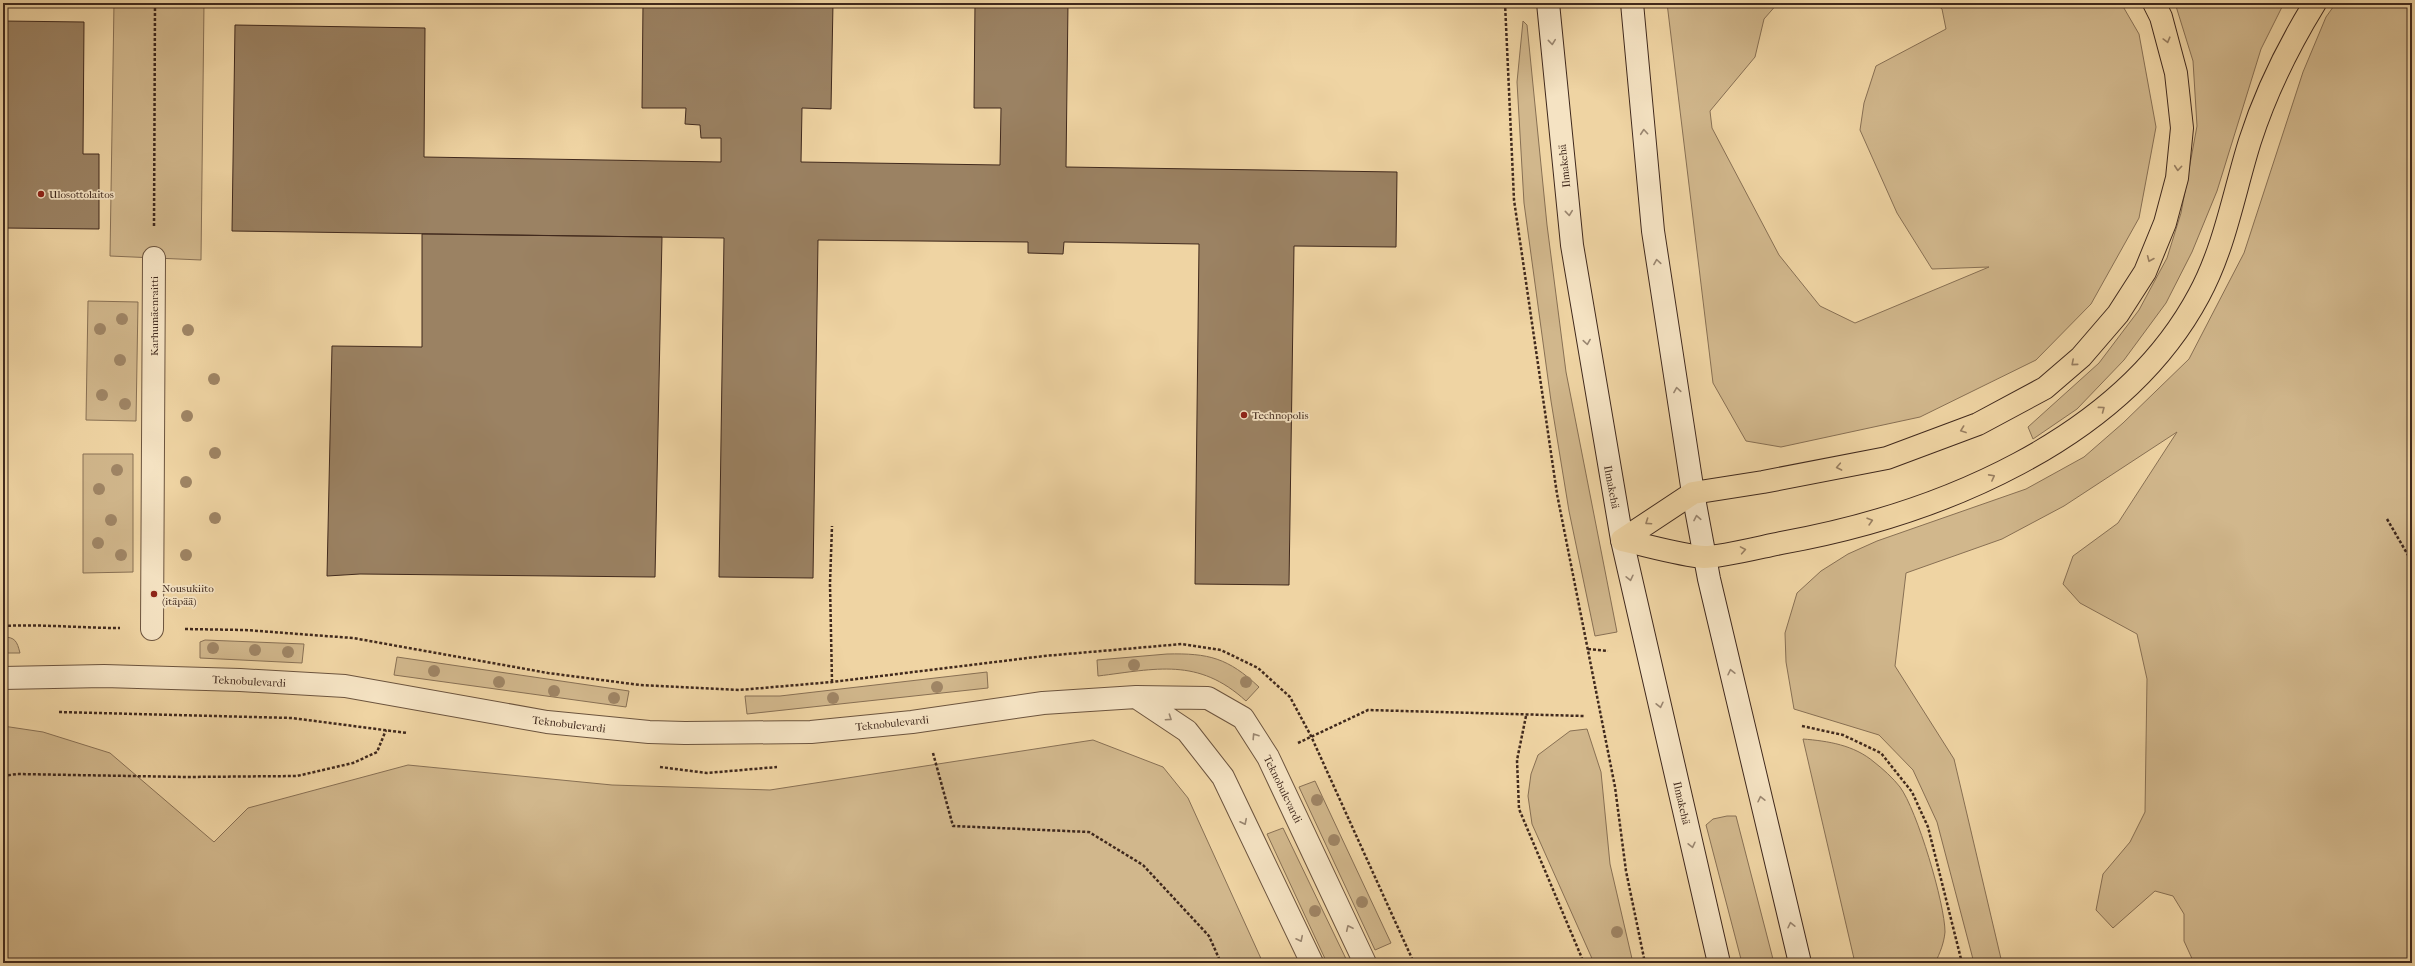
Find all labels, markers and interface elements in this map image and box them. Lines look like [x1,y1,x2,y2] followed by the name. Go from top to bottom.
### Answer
[2162,36,2171,43] one-way arrow
[1547,39,1556,45] one-way arrow
[1639,129,1648,135] one-way arrow
[1556,143,1573,188] street label: Ilmakehä
[2174,165,2183,171] one-way arrow
[49,188,114,201] place label: Ulosottolaitos
[36,189,46,199] marker: Ulosottolaitos
[1564,210,1573,216] one-way arrow
[2147,255,2155,263] one-way arrow
[1654,258,1662,265] one-way arrow
[148,275,161,356] street label: Karhumäenraitti
[1582,339,1591,345] one-way arrow
[2071,359,2079,366] one-way arrow
[1673,387,1682,393] one-way arrow
[2098,406,2105,414] one-way arrow
[1252,409,1309,422] place label: Technopolis
[1239,410,1249,420] marker: Technopolis
[1960,425,1967,433] one-way arrow
[1836,462,1842,471] one-way arrow
[1601,464,1622,511] street label: Ilmakehä
[1987,474,1995,482] one-way arrow
[1694,515,1702,522] one-way arrow
[1646,517,1653,524] one-way arrow
[1866,517,1873,526] one-way arrow
[1740,546,1746,555] one-way arrow
[1626,575,1634,581] one-way arrow
[162,582,214,608] place label: Nousukiito (itäpää)
[149,589,159,599] marker: Nousukiito (itäpää)
[1727,669,1735,675] one-way arrow
[212,673,287,690] street label: Teknobulevardi
[1655,702,1663,708] one-way arrow
[855,713,930,734] street label: Teknobulevardi
[1165,713,1172,721] one-way arrow
[531,714,607,736] street label: Teknobulevardi
[1252,733,1260,740] one-way arrow
[1261,753,1305,826] street label: Teknobulevardi
[1670,780,1693,827] street label: Ilmakehä
[1757,795,1766,802] one-way arrow
[1239,817,1247,825] one-way arrow
[1688,842,1696,848] one-way arrow
[1788,922,1796,928] one-way arrow
[1346,924,1354,932] one-way arrow
[1295,935,1303,942] one-way arrow

